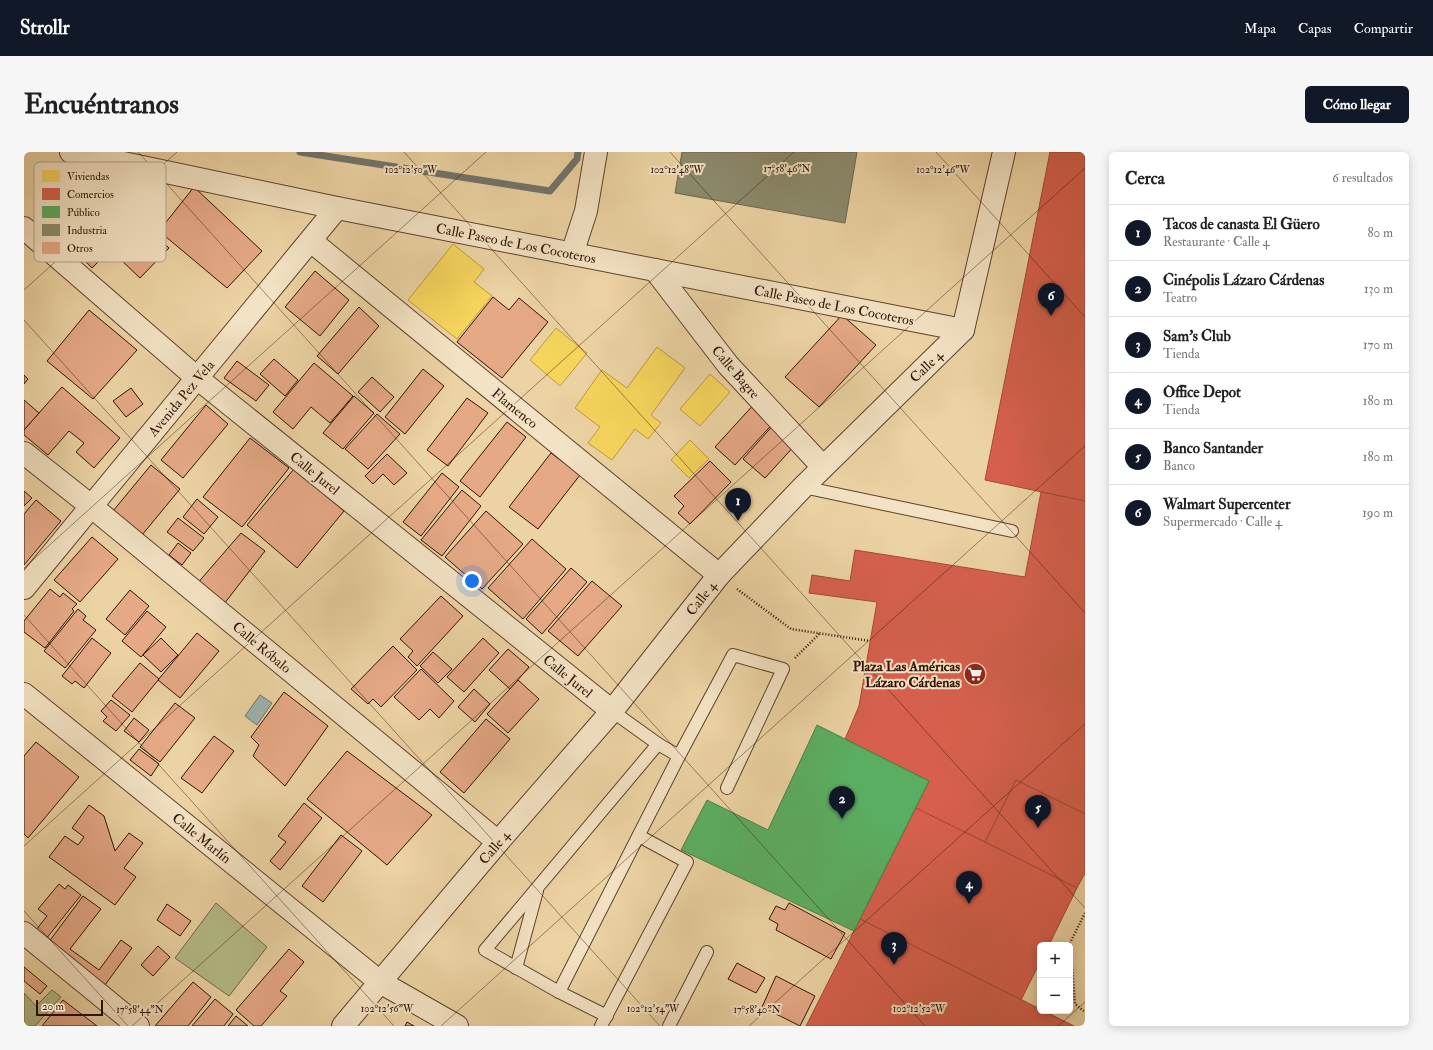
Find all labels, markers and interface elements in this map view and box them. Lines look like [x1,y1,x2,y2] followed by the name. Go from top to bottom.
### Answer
[20,16,70,40] text: Strollr
[1244,20,1276,37] text: Mapa
[1298,20,1332,37] text: Capas
[1354,20,1413,37] text: Compartir
[1305,86,1409,123] button: Cómo llegar
[24,87,179,122] text: Encuéntranos
[34,162,166,262] legend
[763,163,811,175] text: 17°58'46"N
[385,164,438,176] text: 102°12'50"W
[650,164,704,176] text: 102°12'48"W
[916,164,971,176] text: 102°12'46"W
[1125,168,1165,189] text: Cerca
[67,170,109,183] text: Viviendas
[1332,170,1393,186] text: 6 resultados
[67,188,114,201] text: Comercios
[67,206,100,219] text: Público
[1163,215,1320,234] text: Tacos de canasta El Güero
[434,220,598,267] street label: Calle Paseo de Los Cocoteros
[67,224,108,237] text: Industria
[1136,225,1140,241] text: 1
[1367,225,1393,241] text: 80 m
[1163,234,1269,250] text: Restaurante · Calle 4
[67,242,93,255] text: Otros
[1163,271,1324,290] text: Cinépolis Lázaro Cárdenas
[1135,281,1141,297] text: 2
[1364,281,1393,297] text: 130 m
[752,282,916,329] street label: Calle Paseo de Los Cocoteros
[1038,283,1064,316] pin: 6
[1163,290,1197,306] text: Teatro
[1163,327,1231,346] text: Sam's Club
[1136,337,1141,353] text: 3
[1363,337,1393,353] text: 170 m
[708,342,763,402] street label: Calle Bagre
[906,346,947,386] street label: Calle 4
[1163,346,1200,362] text: Tienda
[144,357,218,441] street label: Avenida Pez Vela
[1163,383,1241,402] text: Office Depot
[488,385,541,432] street label: Flamenco
[1134,393,1142,409] text: 4
[1363,393,1393,409] text: 180 m
[1163,402,1200,418] text: Tienda
[1163,439,1263,458] text: Banco Santander
[286,448,343,499] street label: Calle Jurel
[1135,449,1141,465] text: 5
[1363,449,1393,465] text: 180 m
[1163,458,1195,474] text: Banco
[725,488,751,521] pin: 1
[1163,495,1290,514] text: Walmart Supercenter
[1135,505,1141,521] text: 6
[1362,505,1393,521] text: 190 m
[1163,514,1282,530] text: Supermercado · Calle 4
[462,571,482,591] your location
[683,576,721,619] street label: Calle 4
[229,618,295,677] street label: Calle Róbalo
[539,651,596,702] street label: Calle Jurel
[853,658,960,691] place label: Plaza Las Américas Lázaro Cárdenas
[962,661,988,687] supermarket icon: Plaza Las Américas Lázaro Cárdenas
[829,786,855,819] pin: 2
[1025,795,1051,828] pin: 5
[169,810,235,867] street label: Calle Marlín
[475,826,514,868] street label: Calle 4
[956,871,982,904] pin: 4
[881,932,907,965] pin: 3
[1037,942,1073,1014] map controls
[1037,942,1073,978] button: +
[1037,978,1073,1014] button: −
[36,998,103,1017] scale bar
[42,1000,64,1013] text: 20 m
[361,1003,414,1015] text: 102°12'56"W
[627,1003,680,1015] text: 102°12'54"W
[893,1003,946,1015] text: 102°12'52"W
[116,1004,164,1016] text: 17°58'44"N
[733,1004,781,1016] text: 17°58'40"N

